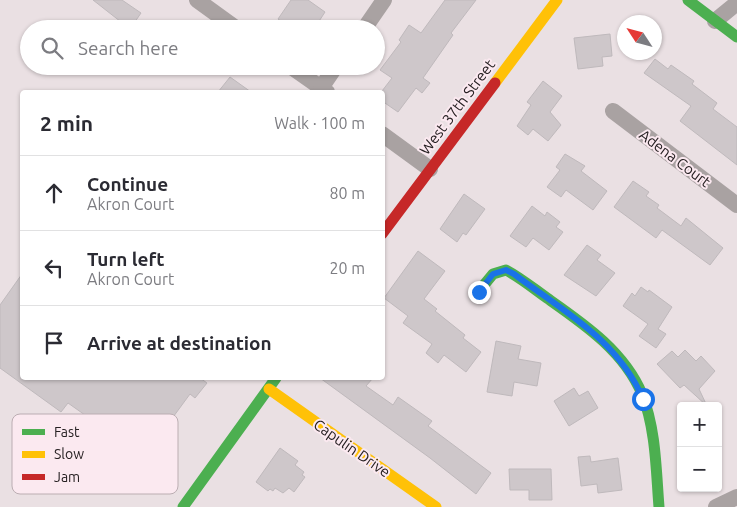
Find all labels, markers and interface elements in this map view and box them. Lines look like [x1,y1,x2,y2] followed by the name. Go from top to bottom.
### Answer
[617,15,662,60] north arrow
[20,20,385,75] search box
[38,34,66,62] icon: search
[78,37,178,59] text: Search here
[416,56,498,158] street label: West 37th Street
[40,111,93,135] text: 2 min
[274,114,365,132] text: Walk · 100 m
[636,126,714,190] street label: Adena Court
[87,173,168,195] text: Continue
[40,179,68,207] icon: ahead
[329,184,365,202] text: 80 m
[87,195,174,213] text: Akron Court
[87,248,165,270] text: Turn left
[40,254,68,282] icon: left
[329,259,365,277] text: 20 m
[87,270,174,288] text: Akron Court
[468,281,491,304] route end
[40,329,68,357] icon: arrive
[87,332,272,354] text: Arrive at destination
[632,388,655,411] route start
[677,402,722,492] map controls
[677,402,722,447] button: +
[12,414,178,494] legend
[311,415,393,481] street label: Capulin Drive
[54,424,80,440] text: Fast
[54,446,84,462] text: Slow
[677,447,722,492] button: −
[54,469,80,485] text: Jam

